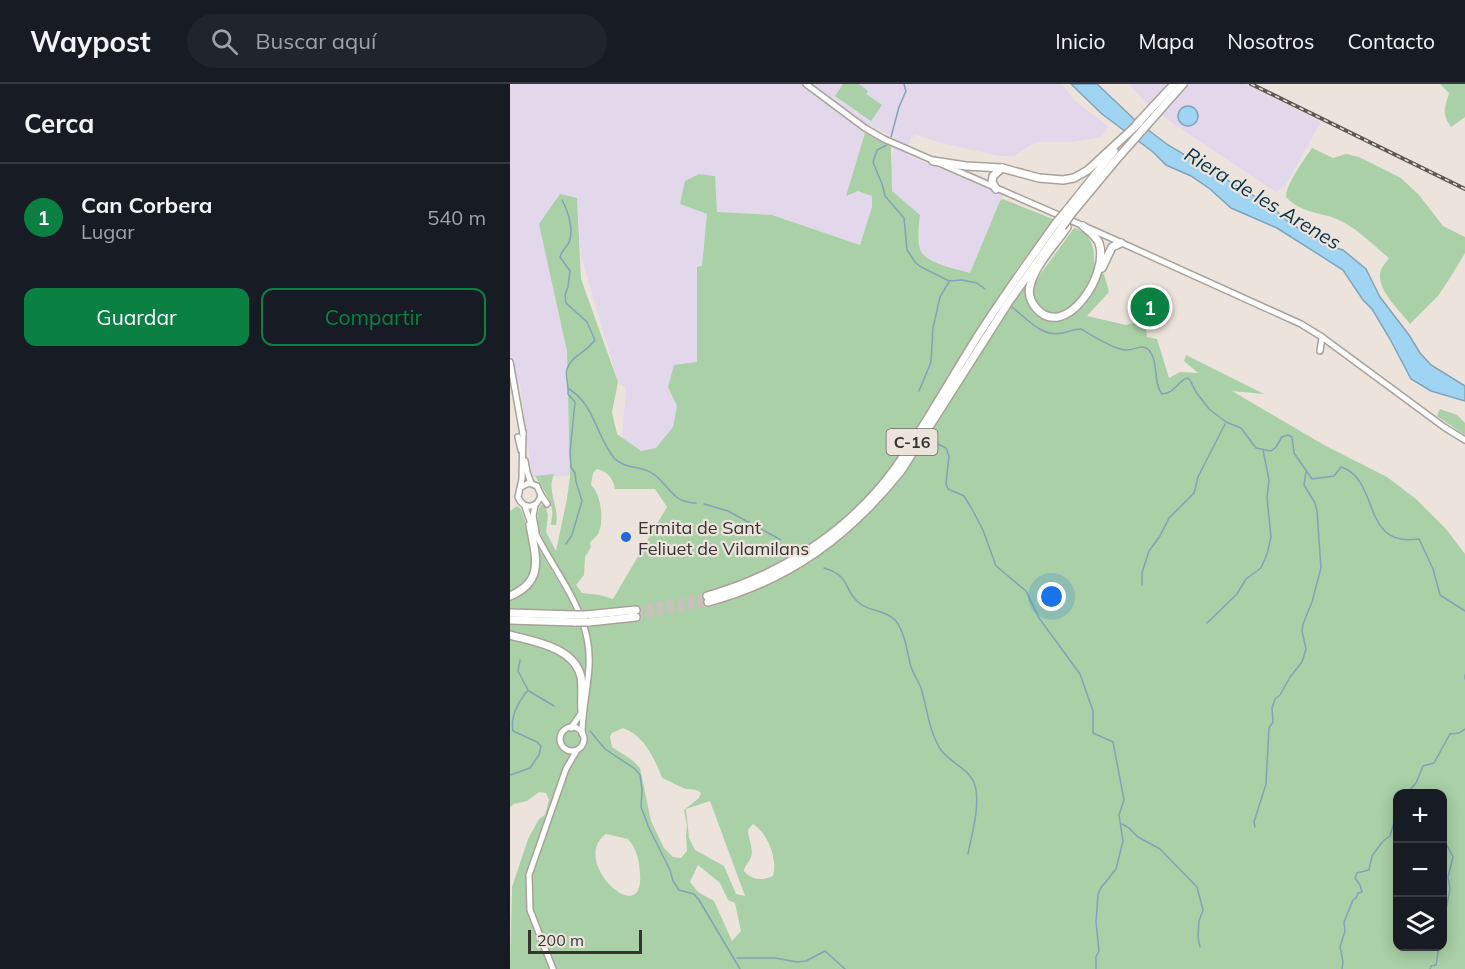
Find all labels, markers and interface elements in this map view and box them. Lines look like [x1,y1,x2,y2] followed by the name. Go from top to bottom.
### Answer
[187,14,607,68] search box
[30,24,151,59] text: Waypost
[208,25,241,58] icon: search
[256,27,376,55] text: Buscar aquí
[1055,28,1105,54] text: Inicio
[1138,28,1194,54] text: Mapa
[1227,28,1314,54] text: Nosotros
[1347,28,1435,54] text: Contacto
[24,107,94,140] text: Cerca
[1180,141,1346,255] water label: Riera de les Arenes
[81,191,212,219] text: Can Corbera
[38,205,50,230] text: 1
[427,205,486,230] text: 540 m
[81,219,135,244] text: Lugar
[1130,284,1170,330] pin: 1
[24,288,249,346] button: Guardar
[261,288,486,346] button: Compartir
[886,429,938,455] road number: C-16
[638,516,809,560] place label: Ermita de Sant Feliuet de Vilamilans
[619,530,633,544] marker: Ermita de Sant Feliuet de Vilamilans
[1037,582,1066,611] your location
[1393,789,1447,951] map controls
[1393,789,1447,843] button: +
[1393,843,1447,897] button: −
[1393,897,1447,951] button: layers
[528,927,642,954] scale bar
[537,930,584,950] text: 200 m

